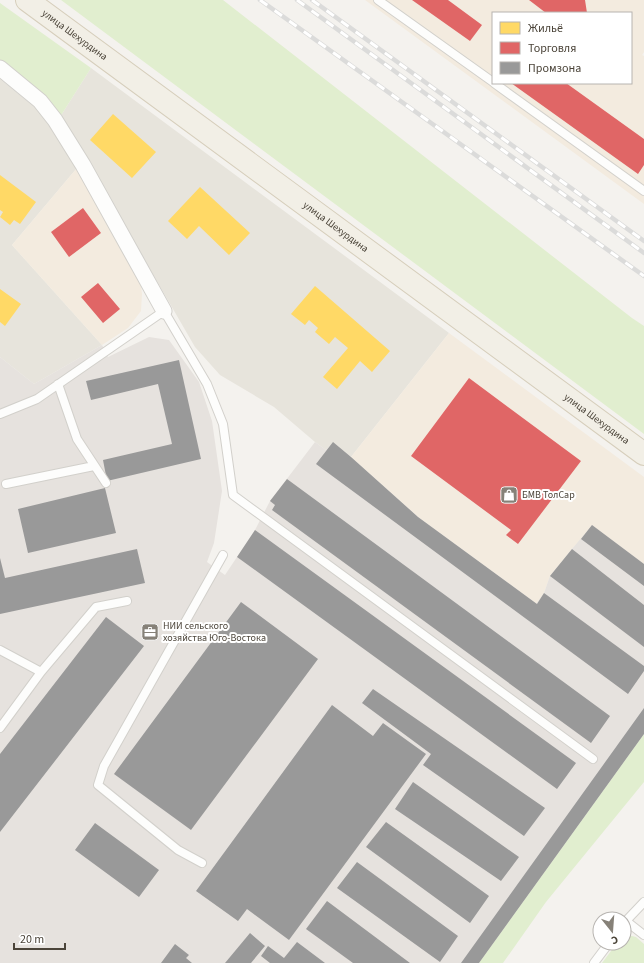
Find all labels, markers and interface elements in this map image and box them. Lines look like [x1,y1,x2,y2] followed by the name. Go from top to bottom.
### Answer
[39,6,110,64] street label: улица Шехурдина
[492,12,632,84] legend
[528,20,563,37] text: Жильё
[528,40,576,57] text: Торговля
[528,60,581,77] text: Промзона
[300,198,371,256] street label: улица Шехурдина
[561,390,632,448] street label: улица Шехурдина
[499,485,519,505] shop icon: БМВ ТолСар
[522,488,575,502] place label: БМВ ТолСар
[163,619,266,645] place label: НИИ сельского хозяйства Юго-Востока
[140,622,160,642] office icon: НИИ сельского хозяйства Юго-Востока
[592,911,632,951] north arrow
[14,925,65,951] scale bar
[20,931,44,948] text: 20 m
[609,932,620,948] text: С

